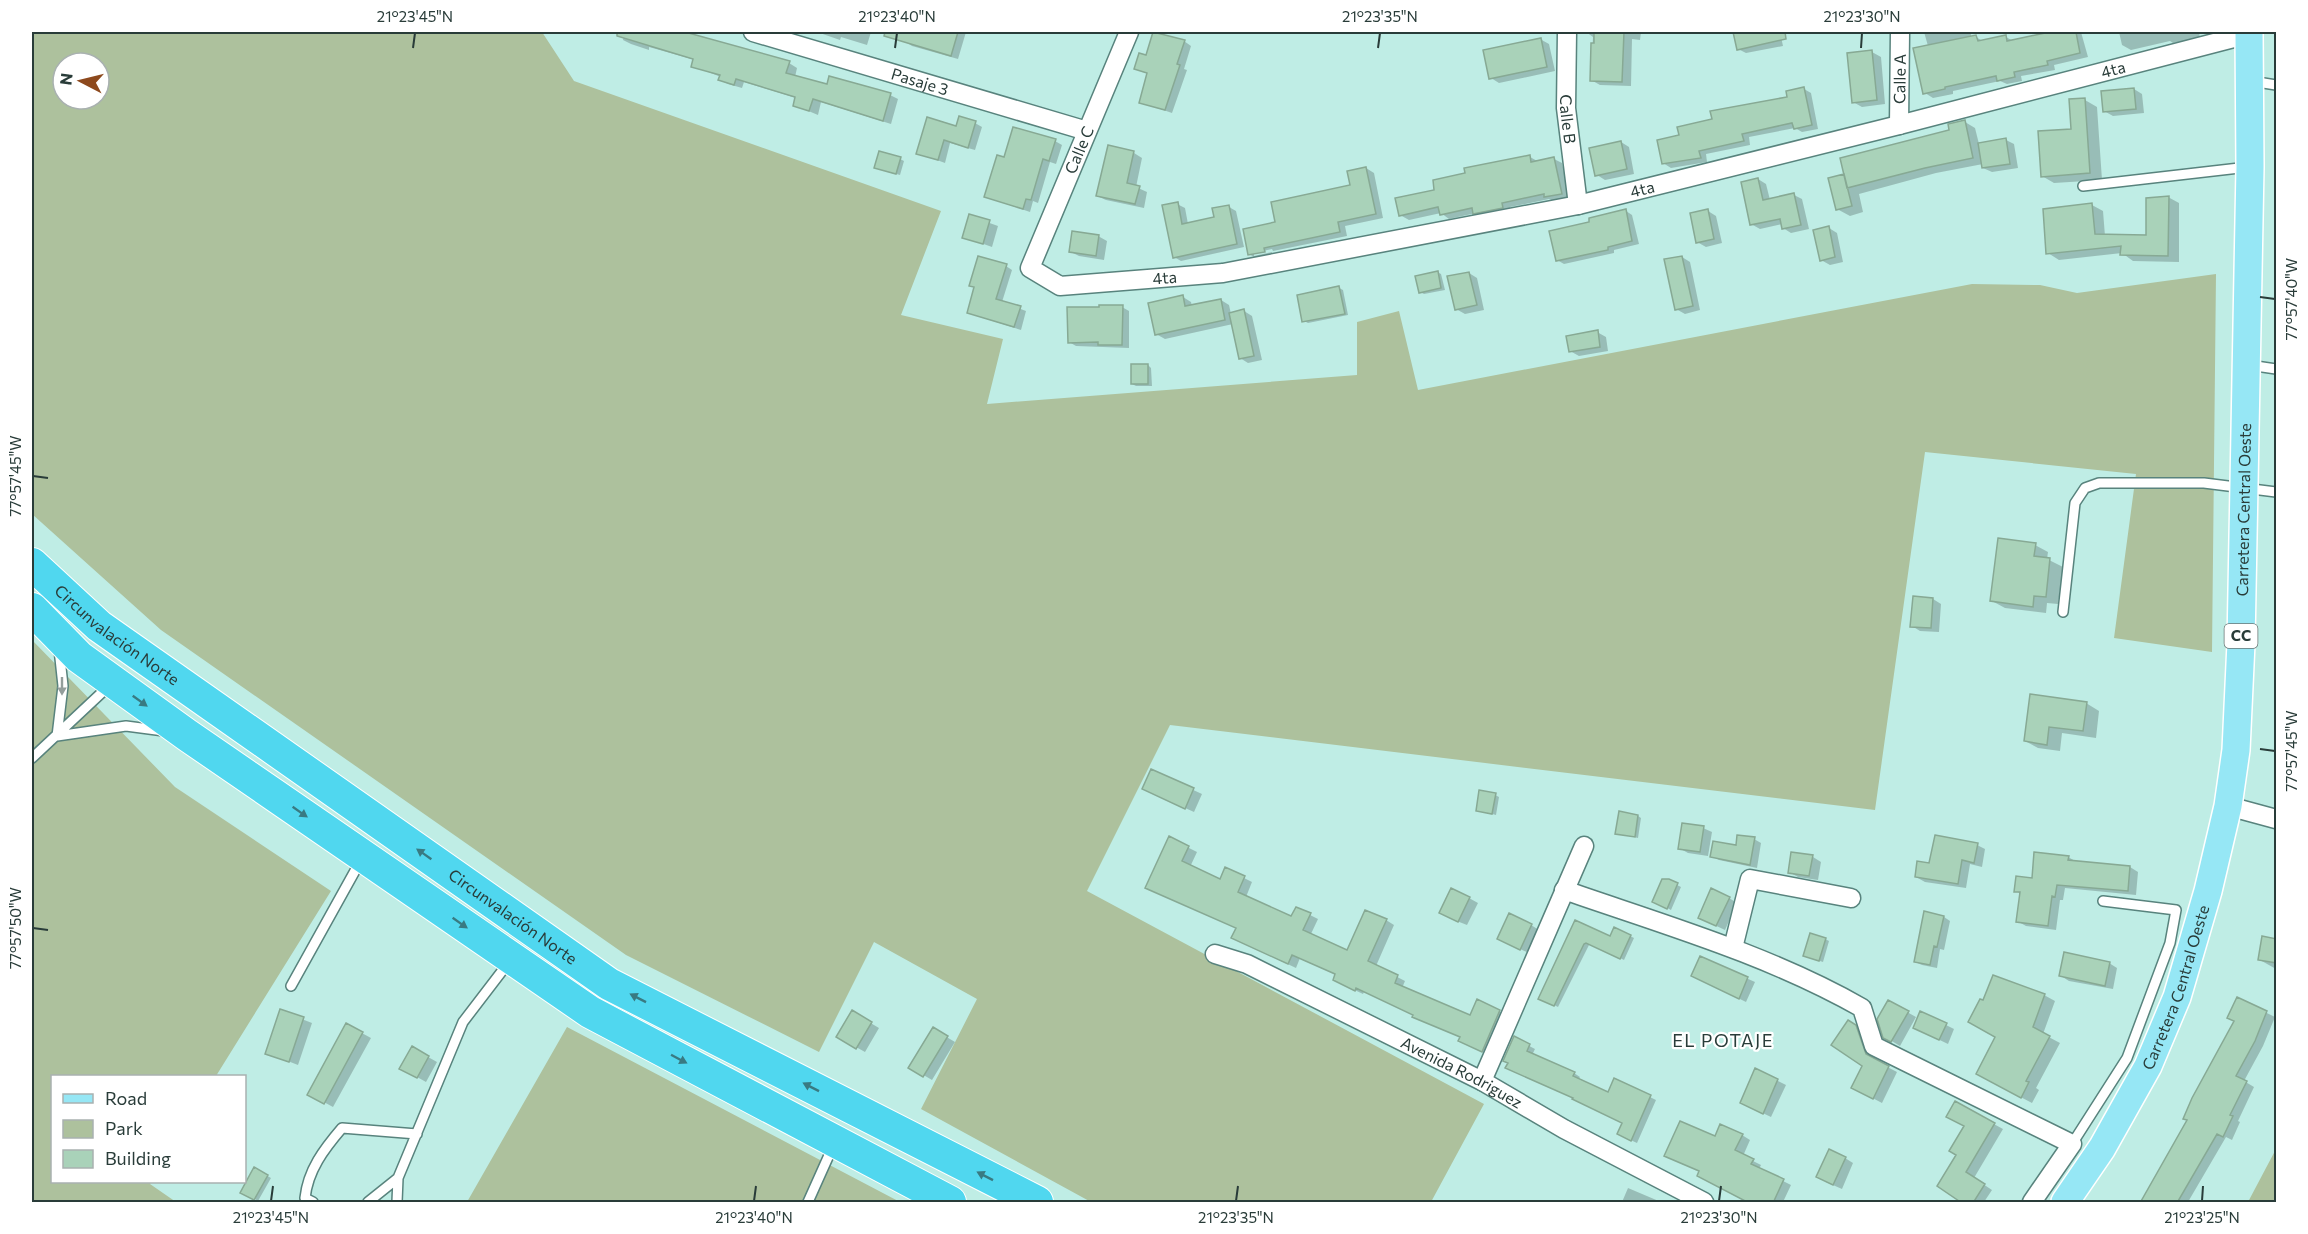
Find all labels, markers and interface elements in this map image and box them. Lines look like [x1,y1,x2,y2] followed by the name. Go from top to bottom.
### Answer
[377,7,453,25] text: 21°23'45"N
[858,7,936,25] text: 21°23'40"N
[1342,7,1418,25] text: 21°23'35"N
[1823,7,1901,25] text: 21°23'30"N
[51,51,111,111] north arrow
[1889,54,1909,104] street label: Calle A
[2099,57,2127,81] street label: 4ta
[889,63,951,98] street label: Pasaje 3
[55,72,76,86] text: N
[1557,94,1580,145] street label: Calle B
[1060,123,1097,176] street label: Calle C
[1628,176,1656,201] street label: 4ta
[2282,258,2300,340] text: 77°57'40"W
[1152,267,1178,288] street label: 4ta
[2232,423,2254,597] street label: Carretera Central Oeste
[6,435,24,517] text: 77°57'45"W
[51,580,183,689] street label: Circunvalación Norte
[2224,624,2258,648] road number: CC
[57,676,67,695] one-way arrow
[131,695,147,707] one-way arrow
[2282,710,2300,792] text: 77°57'45"W
[291,806,307,818] one-way arrow
[416,848,432,860] one-way arrow
[445,864,581,968] street label: Circunvalación Norte
[6,887,24,969] text: 77°57'50"W
[2138,903,2212,1072] street label: Carretera Central Oeste
[452,917,469,928] one-way arrow
[629,993,646,1003] one-way arrow
[1672,1029,1774,1051] district label: EL POTAJE
[1398,1032,1526,1112] street label: Avenida Rodriguez
[671,1054,688,1064] one-way arrow
[51,1075,246,1183] legend
[802,1082,819,1092] one-way arrow
[105,1087,147,1109] text: Road
[105,1117,143,1139] text: Park
[105,1147,171,1169] text: Building
[976,1171,993,1181] one-way arrow
[233,1208,309,1226] text: 21°23'45"N
[715,1208,793,1226] text: 21°23'40"N
[1198,1208,1274,1226] text: 21°23'35"N
[1680,1208,1758,1226] text: 21°23'30"N
[2164,1208,2240,1226] text: 21°23'25"N

